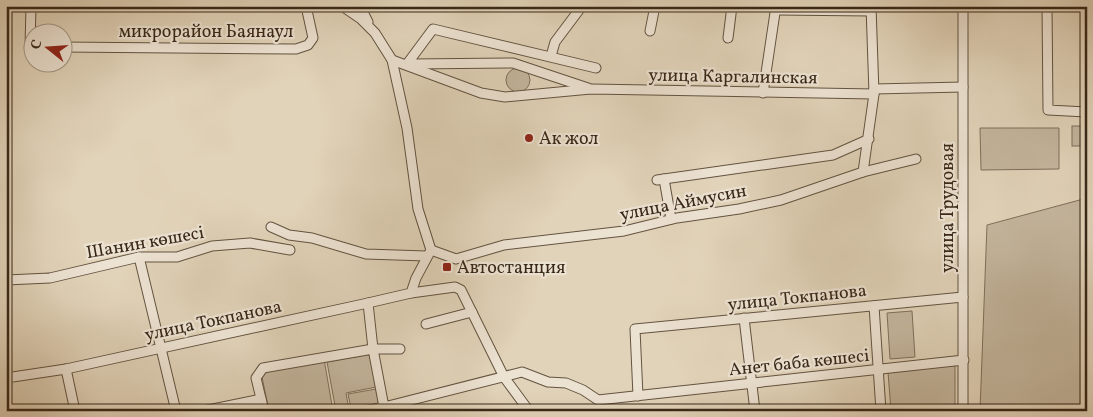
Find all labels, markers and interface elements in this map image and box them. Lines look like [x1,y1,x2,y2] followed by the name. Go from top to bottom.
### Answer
[119,20,293,45] street label: микрорайон Баянаул
[22,22,72,72] north arrow
[27,38,47,52] text: С
[648,64,818,91] street label: улица Каргалинская
[539,127,598,152] place label: Ак жол
[523,132,535,144] marker: Ак жол
[936,143,961,273] street label: улица Трудовая
[618,179,749,228] street label: улица Аймусин
[84,221,206,266] street label: Шанин көшесі
[457,256,565,281] place label: Автостанция
[441,261,453,273] marker: Автостанция
[726,279,868,318] street label: улица Токпанова
[142,295,284,348] street label: улица Токпанова
[728,344,871,383] street label: Анет баба көшесі

